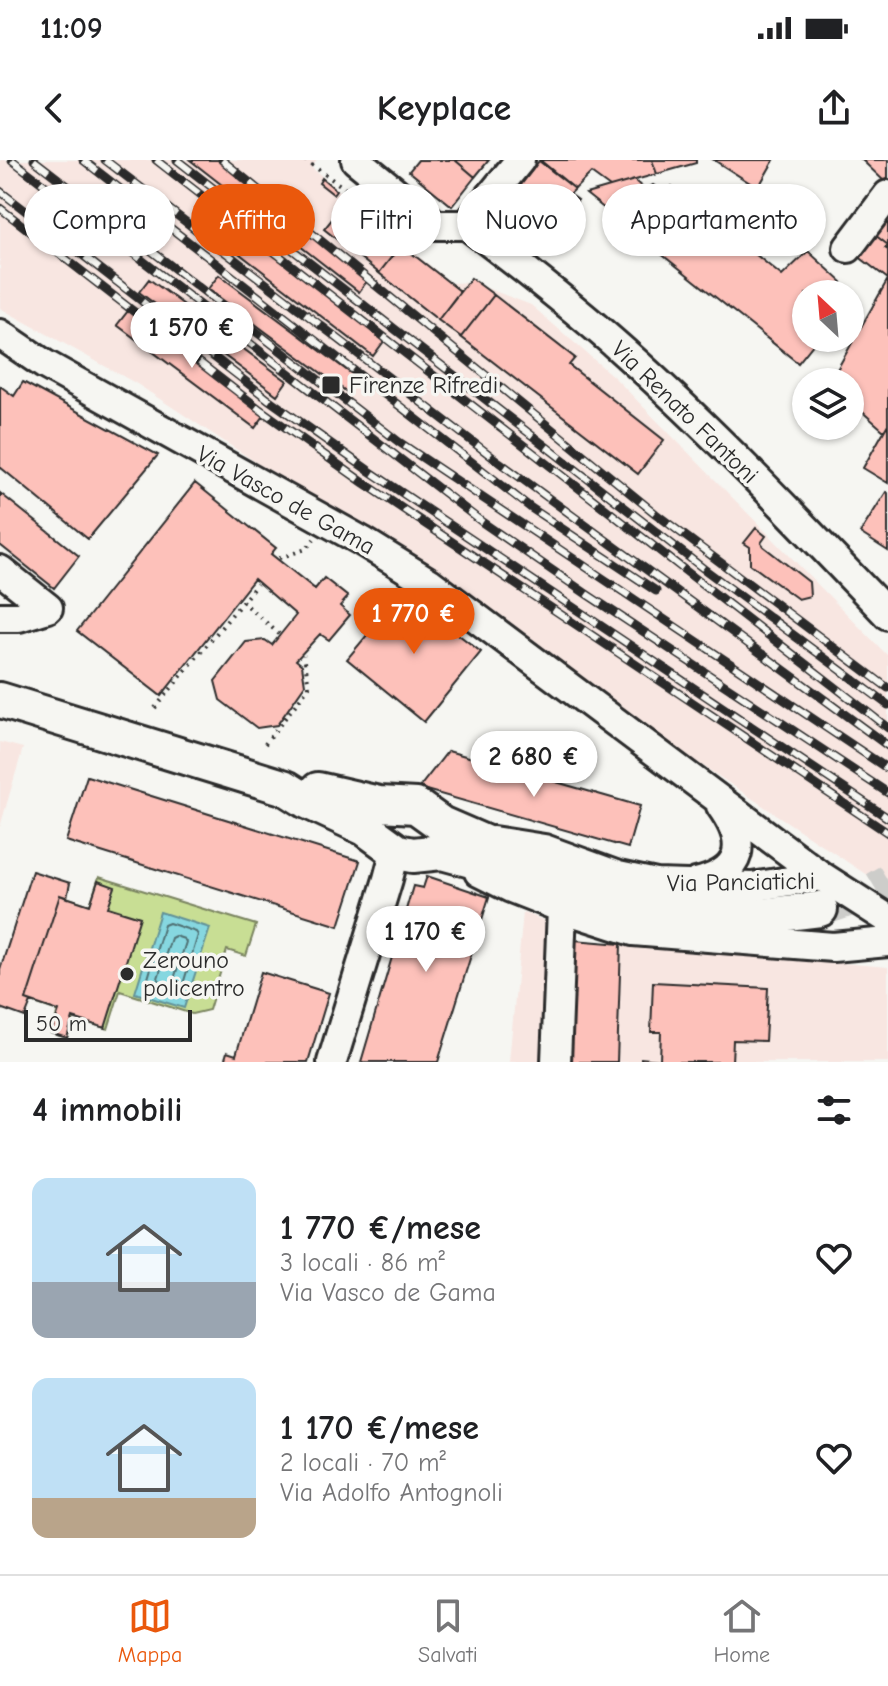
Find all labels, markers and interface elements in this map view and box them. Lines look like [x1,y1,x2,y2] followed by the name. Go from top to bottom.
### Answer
[40,11,103,46] text: 11:09
[32,86,76,130] icon: back
[812,86,856,130] icon: share
[377,88,511,129] text: Keyplace
[24,184,175,256] chip: Compra
[191,184,315,256] chip: Affitta
[331,184,441,256] chip: Filtri
[457,184,586,256] chip: Nuovo
[602,184,826,256] chip: Appartamento
[792,280,864,352] north arrow
[792,280,864,440] map controls
[118,302,266,370] pin: 1 570 €
[148,313,236,343] text: 1 570 €
[606,335,764,489] street label: Via Renato Fantoni
[792,368,864,440] button: layers
[349,371,498,399] place label: Firenze Rifredi
[320,374,342,396] marker: Firenze Rifredi
[192,439,380,561] street label: Via Vasco de Gama
[340,588,488,656] pin: 1 770 €
[372,599,456,629] text: 1 770 €
[460,731,608,799] pin: 2 680 €
[488,742,580,772] text: 2 680 €
[667,867,815,897] street label: Via Panciatichi
[352,906,500,974] pin: 1 170 €
[384,917,468,947] text: 1 170 €
[143,946,245,1002] place label: Zerouno policentro
[118,965,136,983] marker: Zerouno policentro
[24,1006,192,1042] scale bar
[36,1011,87,1037] text: 50 m
[812,1088,856,1132] icon: filters
[32,1090,182,1130] text: 4 immobili
[280,1208,481,1248] text: 1 770 €/mese
[96,1210,192,1306] icon: home
[812,1236,856,1280] icon: heart
[280,1248,445,1278] text: 3 locali · 86 m²
[280,1278,496,1308] text: Via Vasco de Gama
[280,1408,479,1448] text: 1 170 €/mese
[96,1410,192,1506] icon: home
[812,1436,856,1480] icon: heart
[280,1448,446,1478] text: 2 locali · 70 m²
[280,1478,503,1508] text: Via Adolfo Antognoli
[118,1594,182,1668] tab: Mappa
[418,1594,478,1668] tab: Salvati
[713,1594,770,1668] tab: Home

